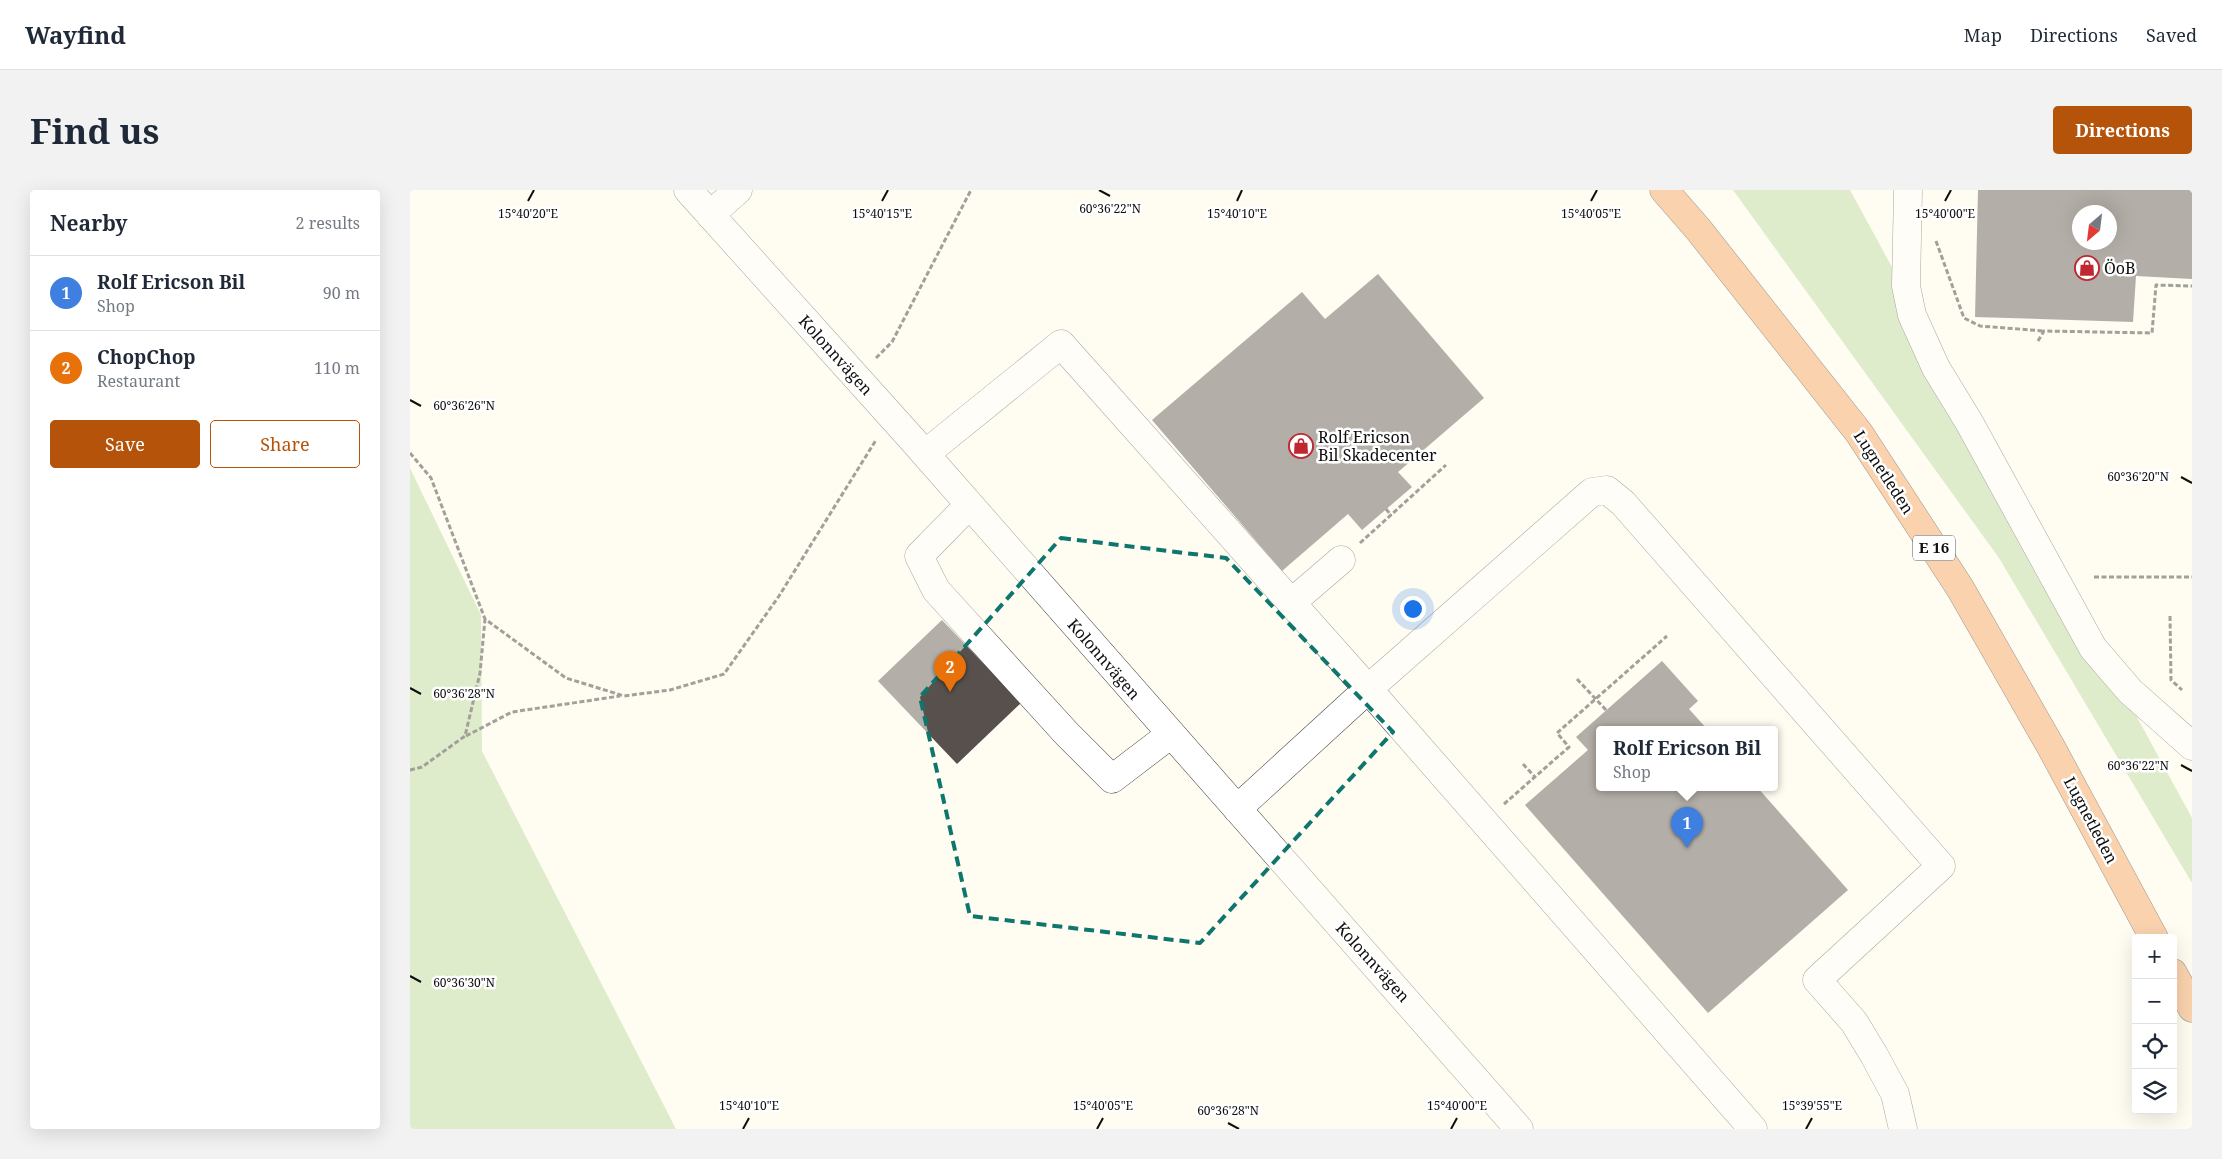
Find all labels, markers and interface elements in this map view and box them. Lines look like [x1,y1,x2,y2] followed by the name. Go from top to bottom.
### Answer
[25,18,126,51] text: Wayfind
[1964,23,2002,47] text: Map
[2030,23,2118,47] text: Directions
[2146,23,2197,47] text: Saved
[2053,106,2192,154] button: Directions
[30,107,159,154] text: Find us
[1079,200,1141,217] text: 60°36'22"N
[498,205,558,222] text: 15°40'20"E
[852,205,912,222] text: 15°40'15"E
[1207,205,1267,222] text: 15°40'10"E
[1561,205,1621,222] text: 15°40'05"E
[1915,205,1975,222] text: 15°40'00"E
[2072,205,2117,250] north arrow
[50,209,128,237] text: Nearby
[296,212,360,234] text: 2 results
[2074,255,2100,281] shop icon: ÖoB
[2104,257,2136,279] place label: ÖoB
[97,269,245,295] text: Rolf Ericson Bil
[61,282,71,304] text: 1
[323,282,360,304] text: 90 m
[97,295,135,317] text: Shop
[794,310,878,400] street label: Kolonnvägen
[97,344,196,370] text: ChopChop
[61,357,71,379] text: 2
[314,357,360,379] text: 110 m
[97,370,180,392] text: Restaurant
[433,397,495,414] text: 60°36'26"N
[50,420,200,468] button: Save
[210,420,360,468] button: Share
[1318,426,1437,466] place label: Rolf Ericson Bil Skadecenter
[1849,426,1919,518] street label: Lugnetleden
[1288,433,1314,459] shop icon: Rolf Ericson Bil Skadecenter
[2107,468,2169,485] text: 60°36'20"N
[1913,536,1955,560] road number: E 16
[1400,596,1426,622] your location
[1063,614,1145,704] street label: Kolonnvägen
[934,651,966,692] pin: 2
[433,685,495,702] text: 60°36'28"N
[1596,726,1778,791] popup
[1613,735,1761,761] text: Rolf Ericson Bil
[2107,757,2169,774] text: 60°36'22"N
[1613,761,1651,783] text: Shop
[2059,773,2123,867] street label: Lugnetleden
[1671,807,1703,848] pin: 1
[1331,917,1415,1007] street label: Kolonnvägen
[2132,934,2177,1114] map controls
[2132,934,2177,979] button: +
[433,974,495,991] text: 60°36'30"N
[2132,979,2177,1024] button: −
[2132,1024,2177,1069] button: locate
[2132,1069,2177,1114] button: layers
[719,1097,779,1114] text: 15°40'10"E
[1073,1097,1133,1114] text: 15°40'05"E
[1427,1097,1487,1114] text: 15°40'00"E
[1782,1097,1842,1114] text: 15°39'55"E
[1197,1102,1259,1119] text: 60°36'28"N

